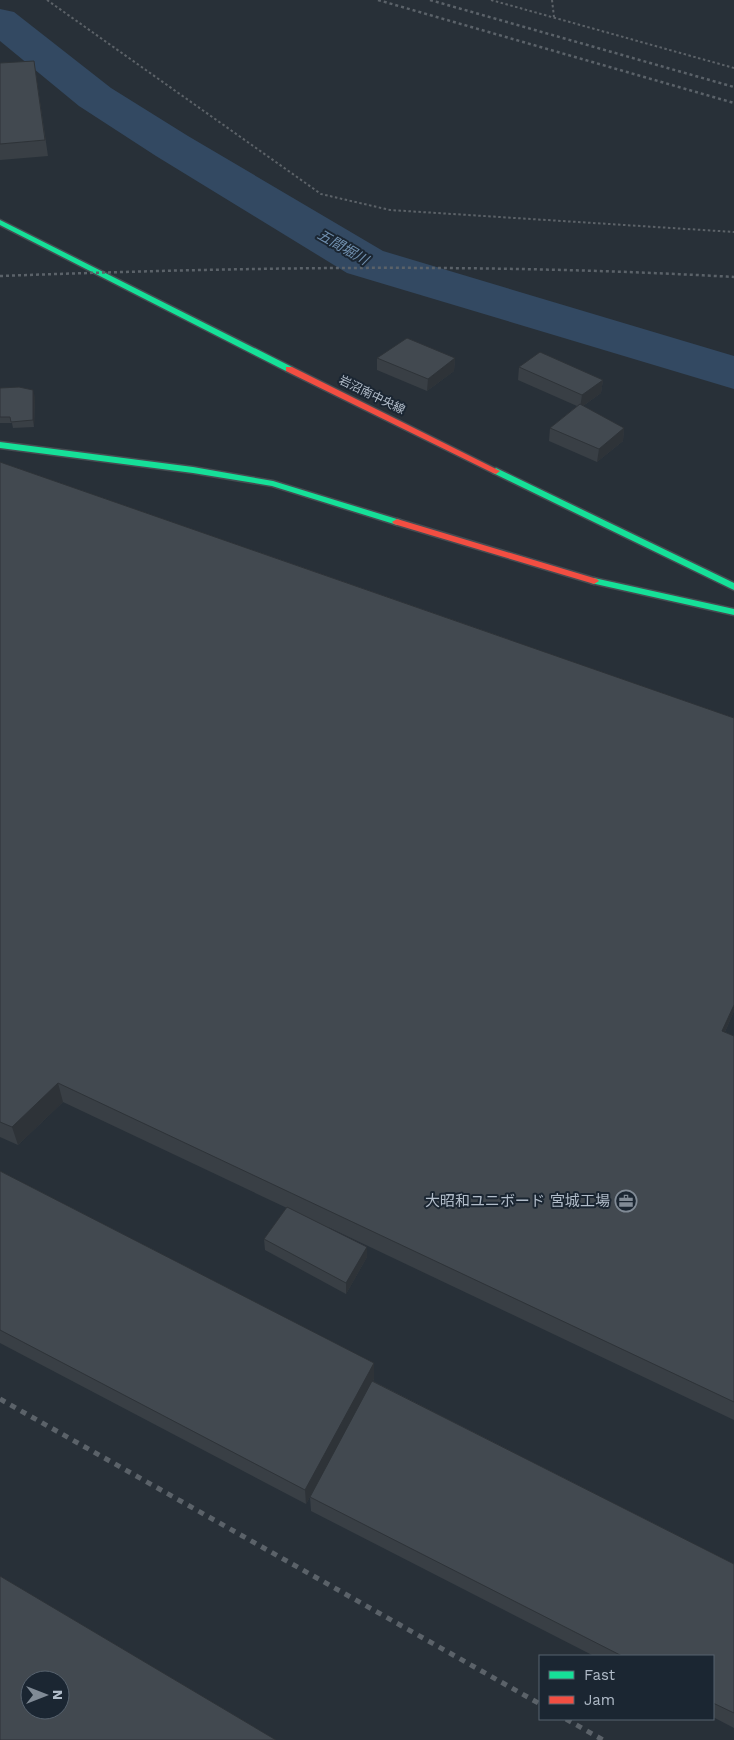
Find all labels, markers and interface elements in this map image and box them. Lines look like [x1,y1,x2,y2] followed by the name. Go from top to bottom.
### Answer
[315,226,373,269] water label: 五間堀川
[337,373,407,417] street label: 岩沼南中央線
[614,1189,638,1213] office icon: 大昭和ユニボード 宮城工場
[425,1192,610,1210] place label: 大昭和ユニボード 宮城工場
[539,1655,714,1720] legend
[584,1666,616,1684] text: Fast
[20,1670,70,1720] north arrow
[50,1690,66,1700] text: N
[584,1691,615,1709] text: Jam

